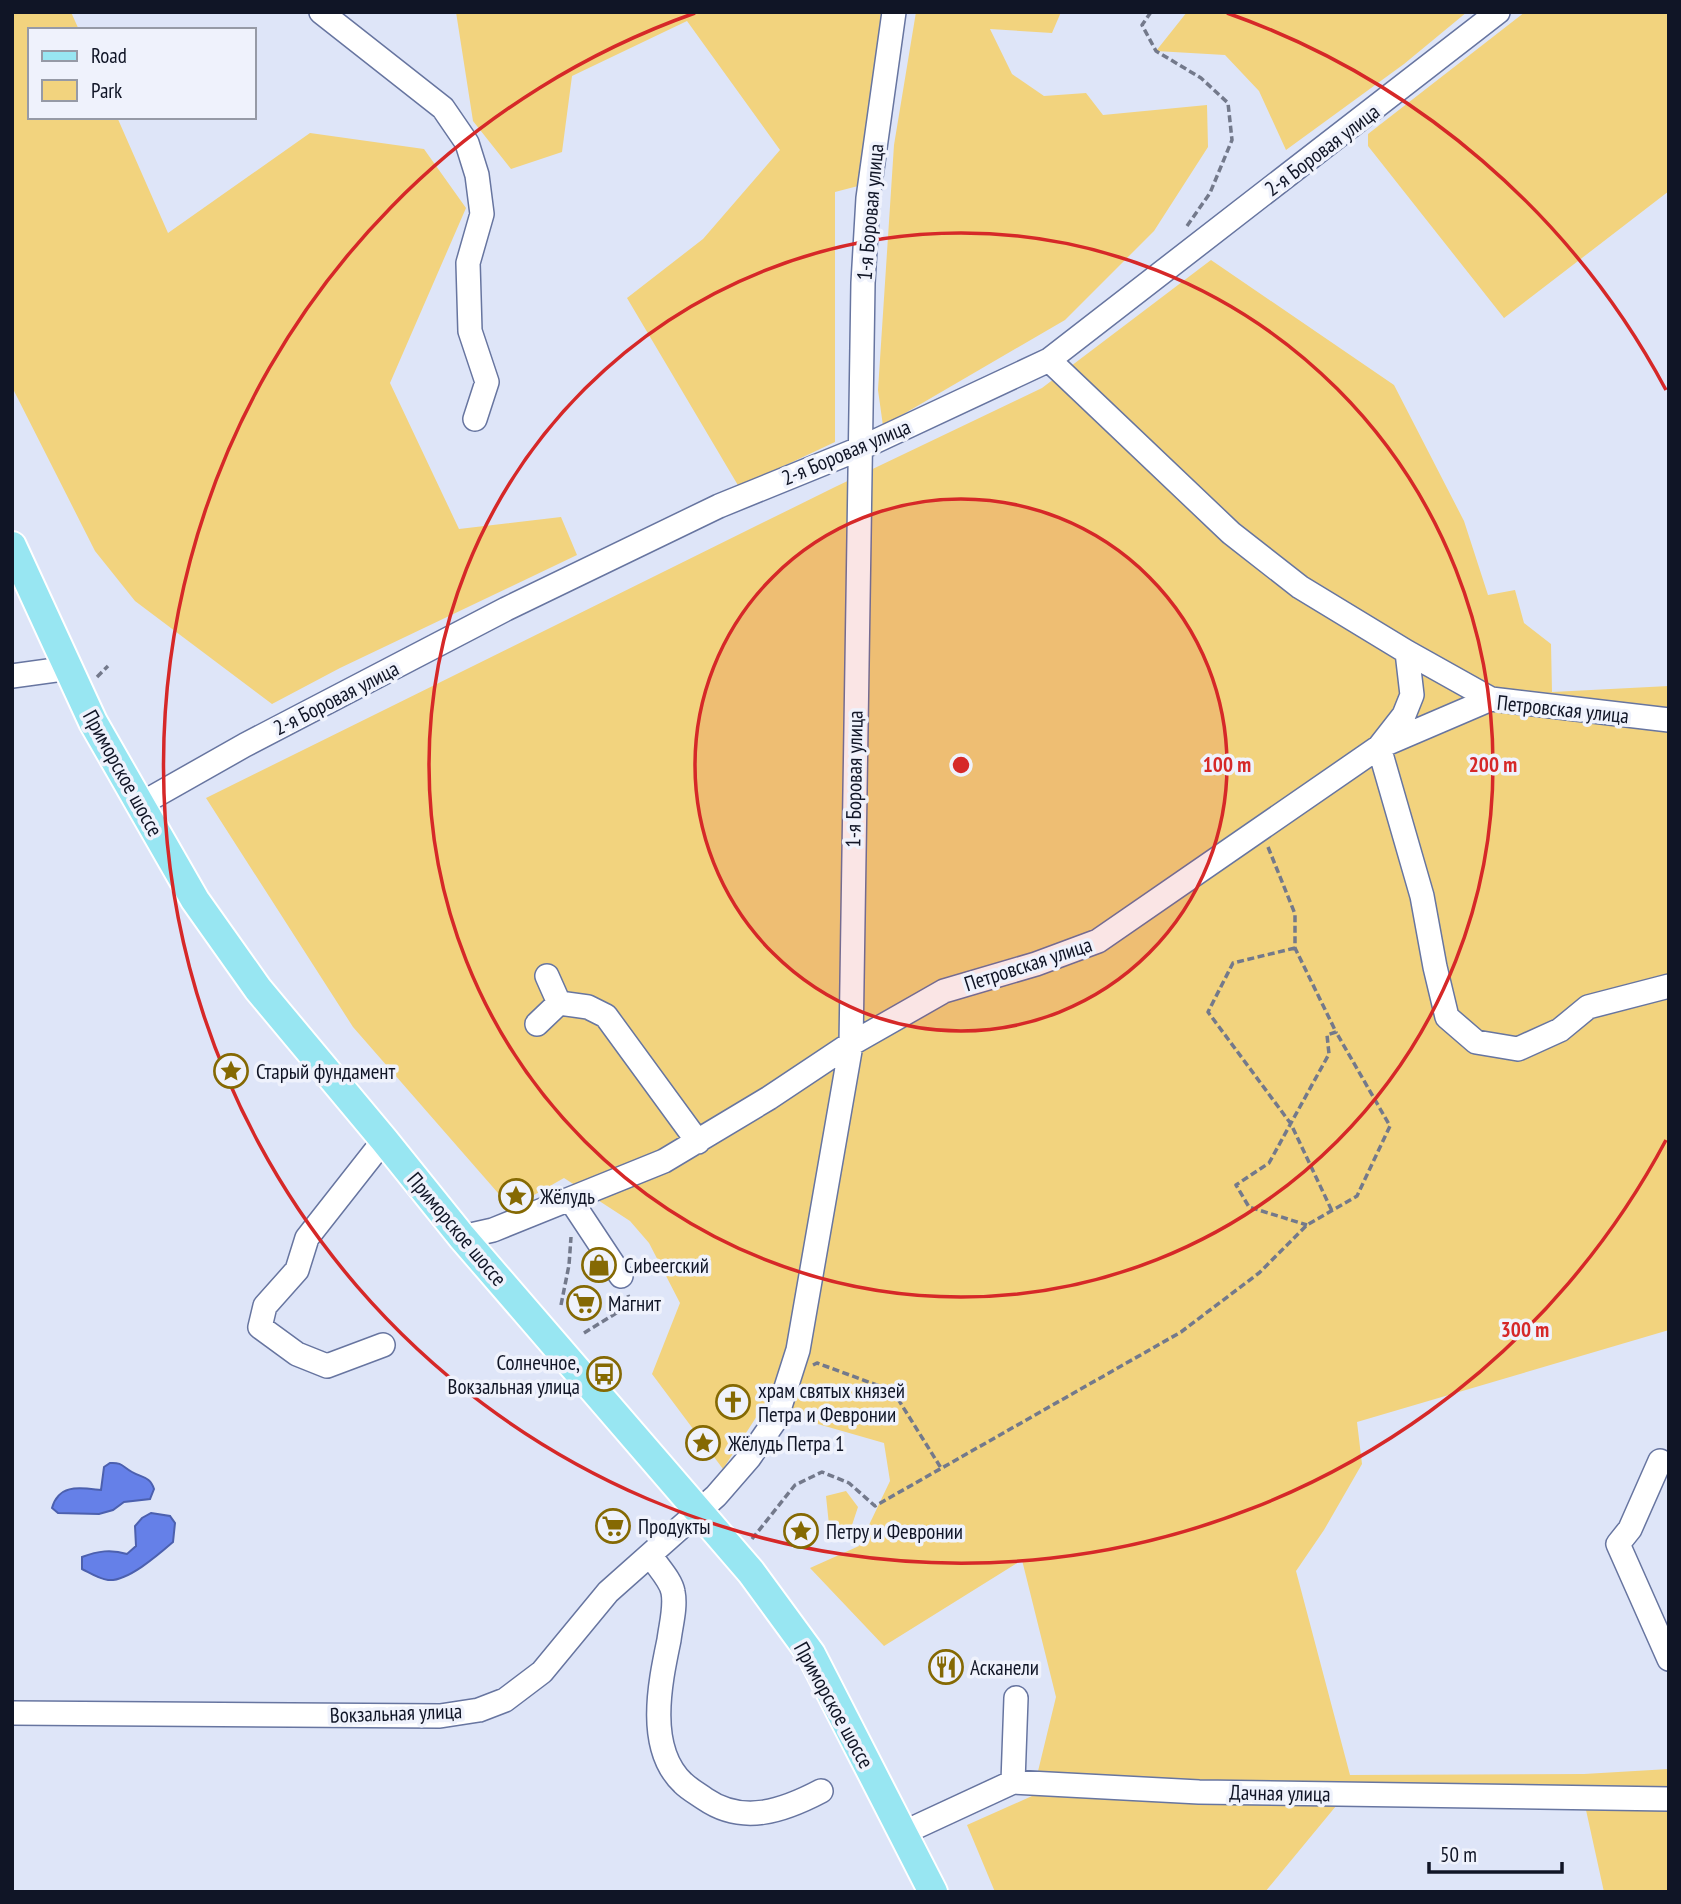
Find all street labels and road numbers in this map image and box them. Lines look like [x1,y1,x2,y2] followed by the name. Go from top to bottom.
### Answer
[1259,98,1385,202] street label: 2-я Боровая улица
[851,142,889,282] street label: 1-я Боровая улица
[778,413,914,491] street label: 2-я Боровая улица
[269,655,403,741] street label: 2-я Боровая улица
[1496,689,1630,729] street label: Петровская улица
[77,705,169,841] street label: Приморское шоссе
[839,710,869,848] street label: 1-я Боровая улица
[961,931,1095,997] street label: Петровская улица
[401,1166,513,1292] street label: Приморское шоссе
[788,1637,880,1773] street label: Приморское шоссе
[329,1697,463,1729] street label: Вокзальная улица
[1229,1779,1331,1807] street label: Дачная улица

